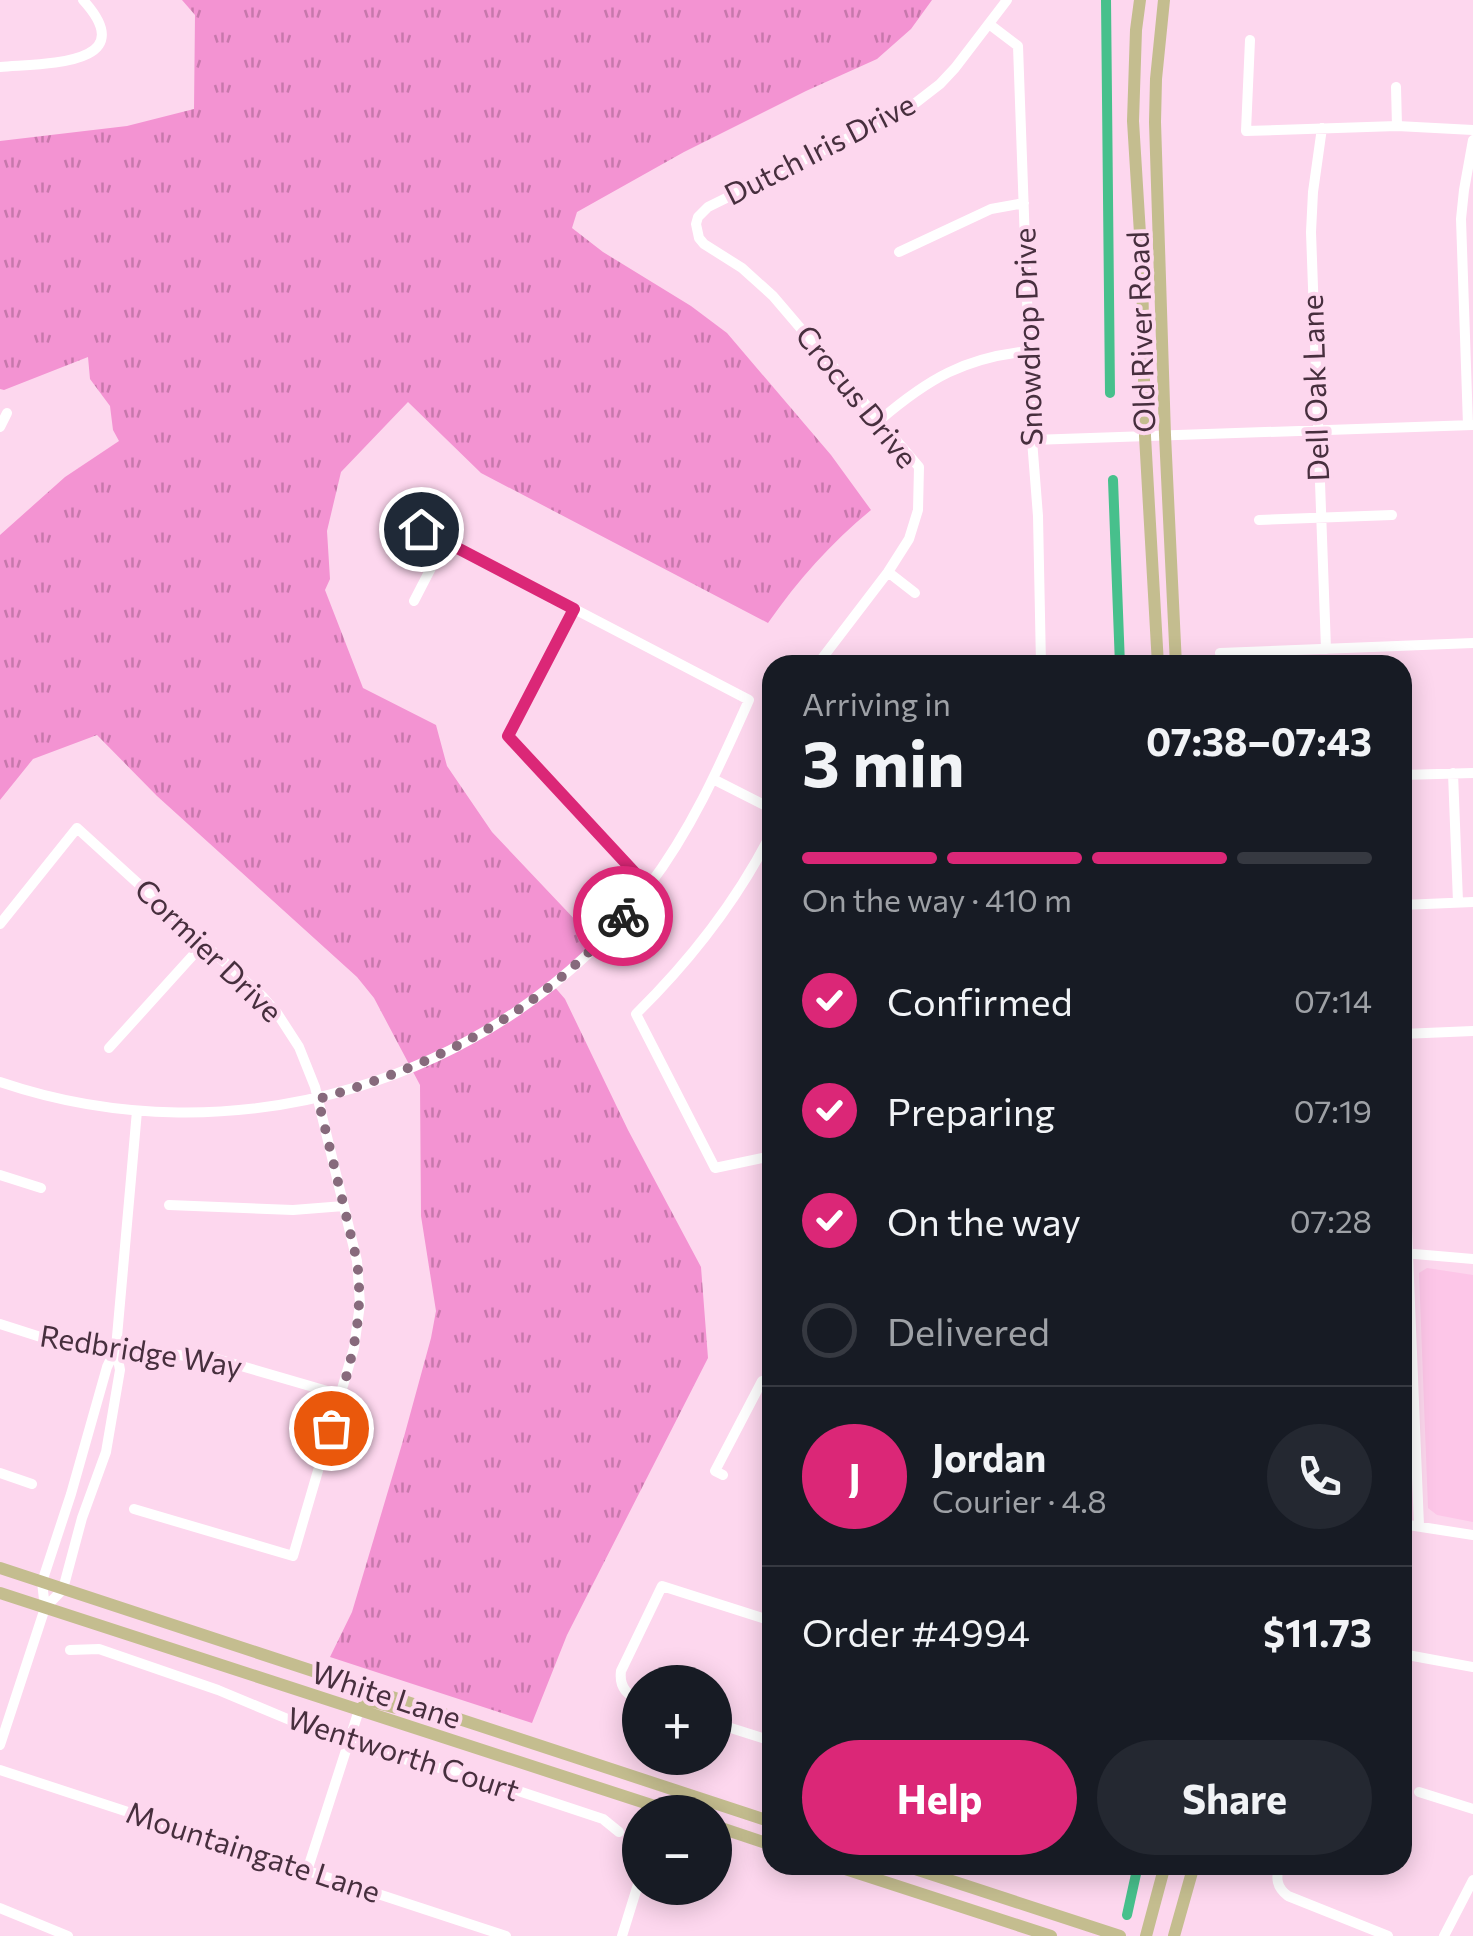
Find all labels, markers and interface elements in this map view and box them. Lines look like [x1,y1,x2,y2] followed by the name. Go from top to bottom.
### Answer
[718,84,920,212] street label: Dutch Iris Drive
[1004,227,1049,447] street label: Snowdrop Drive
[1117,231,1162,433] street label: Old River Road
[1292,294,1335,482] street label: Dell Oak Lane
[789,316,927,474] street label: Crocus Drive
[379,487,464,572] pin
[394,502,449,557] icon: home
[802,683,951,723] text: Arriving in
[1146,717,1372,764] text: 07:38–07:43
[802,721,965,800] text: 3 min
[573,866,673,966] courier
[128,870,291,1029] street label: Cormier Drive
[802,879,1072,919] text: On the way · 410 m
[596,889,651,944] icon: bike
[802,973,857,1028] icon: check
[887,977,1073,1024] text: Confirmed
[1294,980,1372,1020] text: 07:14
[802,1083,857,1138] icon: check
[887,1087,1055,1134] text: Preparing
[1294,1090,1372,1130] text: 07:19
[802,1193,857,1248] icon: check
[887,1197,1081,1244] text: On the way
[1290,1200,1372,1240] text: 07:28
[887,1307,1050,1354] text: Delivered
[38,1315,245,1384] street label: Redbridge Way
[289,1386,374,1471] pin
[304,1401,359,1456] icon: bag
[1267,1424,1372,1529] button: phone
[932,1433,1046,1480] text: Jordan
[848,1453,861,1500] text: J
[932,1480,1107,1520] text: Courier · 4.8
[802,1608,1030,1655] text: Order #4994
[1263,1608,1372,1655] text: $11.73
[307,1652,466,1735] street label: White Lane
[622,1665,732,1905] map controls
[622,1665,732,1775] button: +
[283,1698,525,1808] street label: Wentworth Court
[802,1740,1077,1855] button: Help
[1097,1740,1372,1855] button: Share
[122,1792,385,1909] street label: Mountaingate Lane
[622,1795,732,1905] button: −

